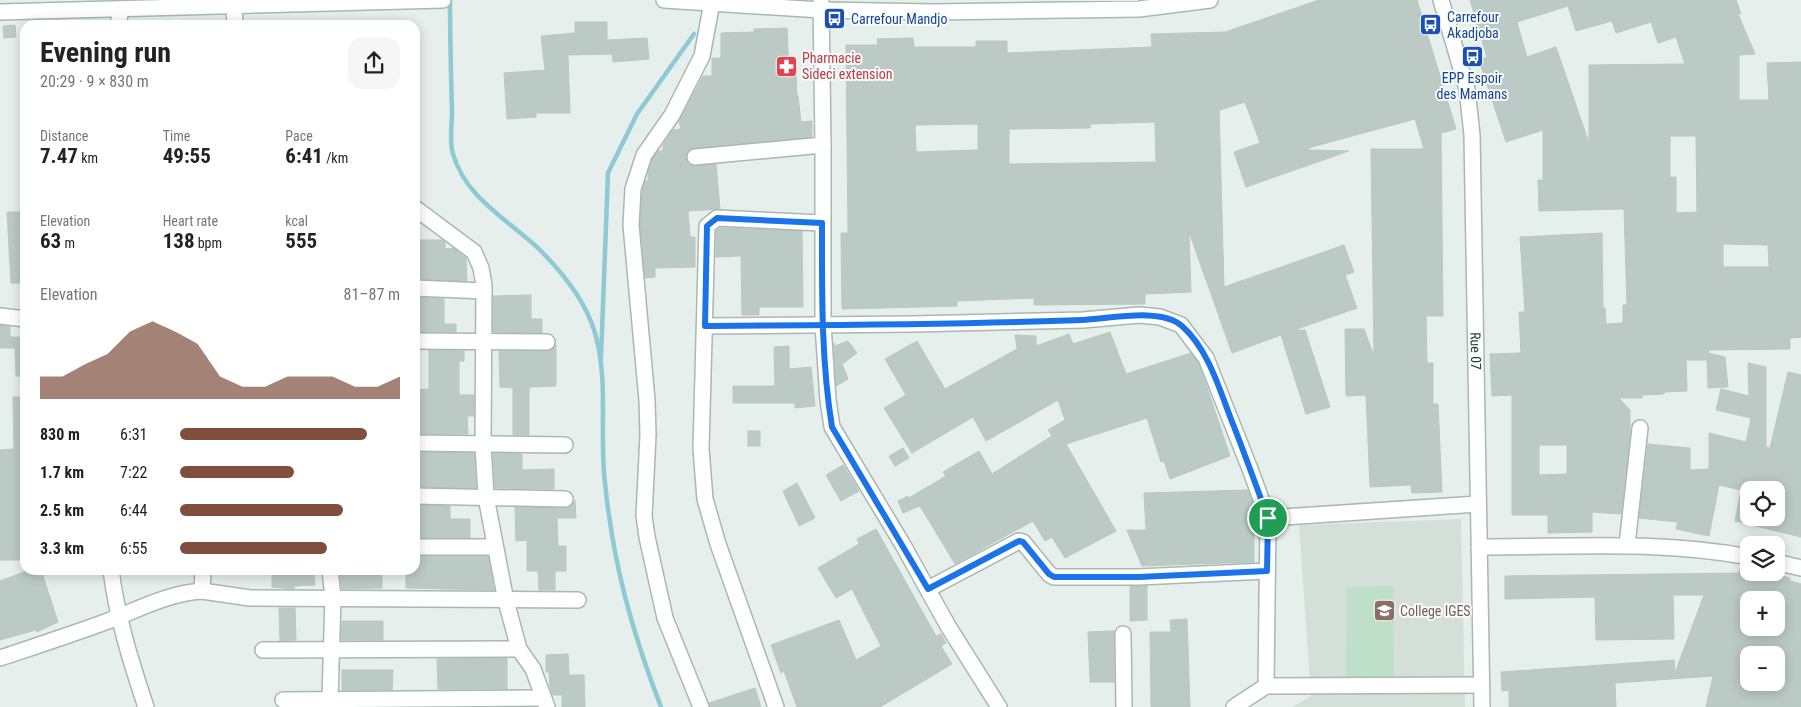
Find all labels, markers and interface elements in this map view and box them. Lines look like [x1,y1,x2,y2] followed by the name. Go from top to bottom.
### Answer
[823,7,847,31] bus stop icon: Carrefour Mandjo
[1447,9,1499,41] place label: Carrefour Akadjoba
[851,11,947,27] place label: Carrefour Mandjo
[1419,13,1443,37] bus stop icon: Carrefour Akadjoba
[40,36,171,69] text: Evening run
[348,37,400,89] button: share
[1460,44,1484,68] bus stop icon: EPP Espoir des Mamans
[802,50,892,82] place label: Pharmacie Sideci extension
[774,54,798,78] pharmacy icon: Pharmacie Sideci extension
[1437,70,1507,102] place label: EPP Espoir des Mamans
[40,72,149,91] text: 20:29 · 9 × 830 m
[40,128,88,144] text: Distance
[163,128,190,144] text: Time
[285,128,313,144] text: Pace
[40,144,78,168] text: 7.47
[163,144,211,168] text: 49:55
[285,144,323,168] text: 6:41
[78,150,98,166] text: km
[323,150,348,166] text: /km
[40,213,90,229] text: Elevation
[163,213,218,229] text: Heart rate
[285,213,308,229] text: kcal
[40,229,61,253] text: 63
[163,229,195,253] text: 138
[285,229,317,253] text: 555
[61,235,75,251] text: m
[195,235,222,251] text: bpm
[40,285,98,304] text: Elevation
[344,285,400,304] text: 81–87 m
[1467,332,1484,370] street label: Rue 07
[40,425,80,444] text: 830 m
[120,425,147,444] text: 6:31
[40,463,84,482] text: 1.7 km
[120,463,147,482] text: 7:22
[1740,481,1785,691] map controls
[1740,481,1785,526] button: locate
[1247,497,1289,539] pin
[40,501,84,520] text: 2.5 km
[120,501,147,520] text: 6:44
[1254,504,1282,532] icon: arrive
[1740,536,1785,581] button: layers
[40,539,84,558] text: 3.3 km
[120,539,147,558] text: 6:55
[1740,591,1785,636] button: +
[1372,599,1396,623] school or university icon: College IGES
[1400,603,1471,619] place label: College IGES
[1740,646,1785,691] button: −

